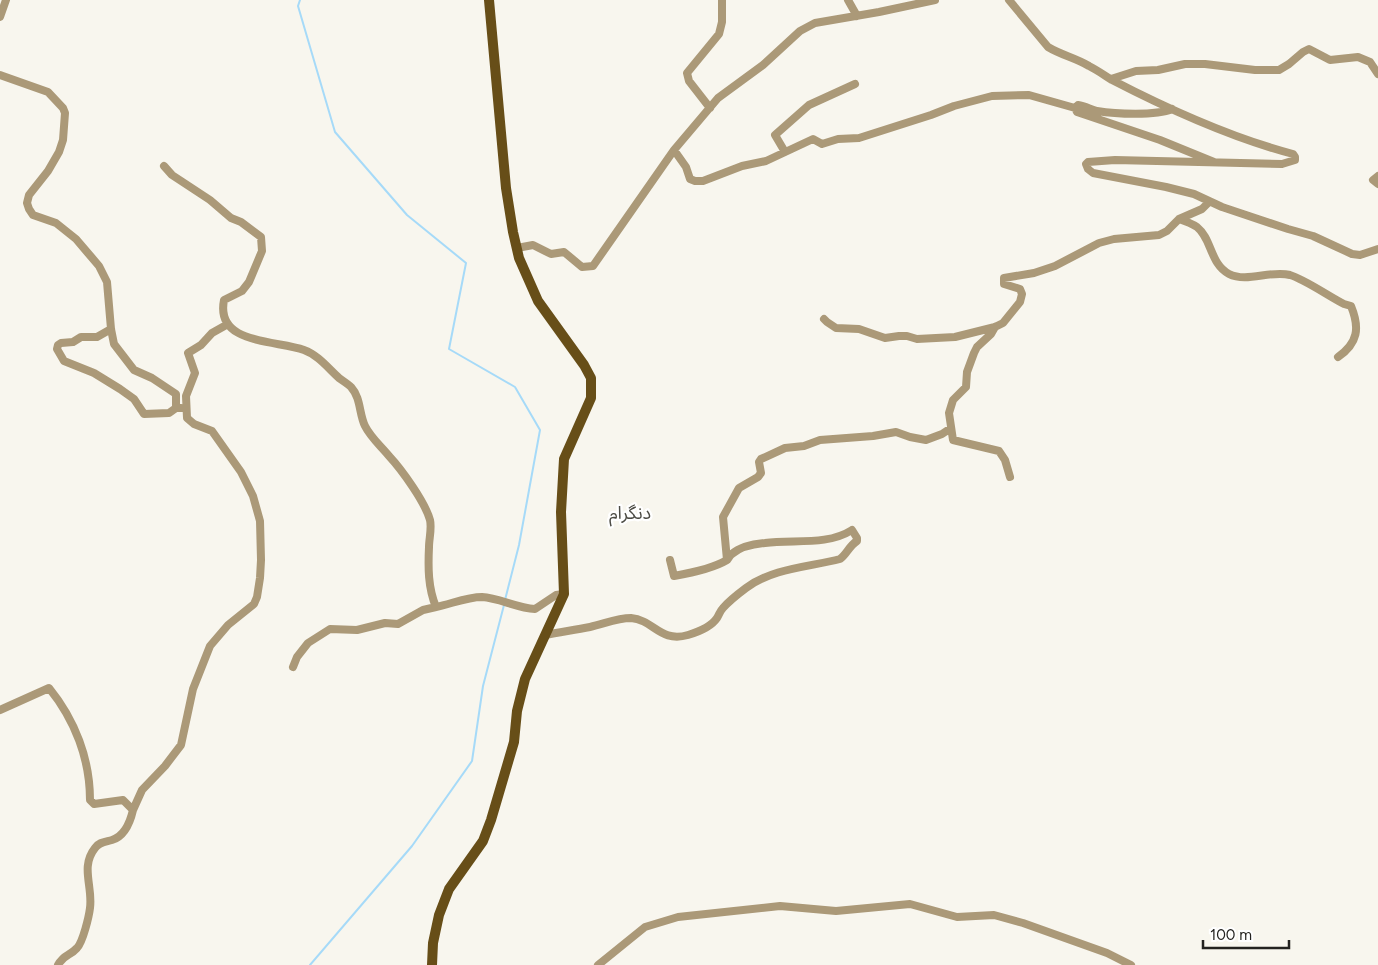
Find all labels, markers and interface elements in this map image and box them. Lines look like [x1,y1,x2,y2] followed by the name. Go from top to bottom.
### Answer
[609,502,651,527] district label: دنگرام
[1203,918,1289,950] scale bar
[1210,926,1252,944] text: 100 m

